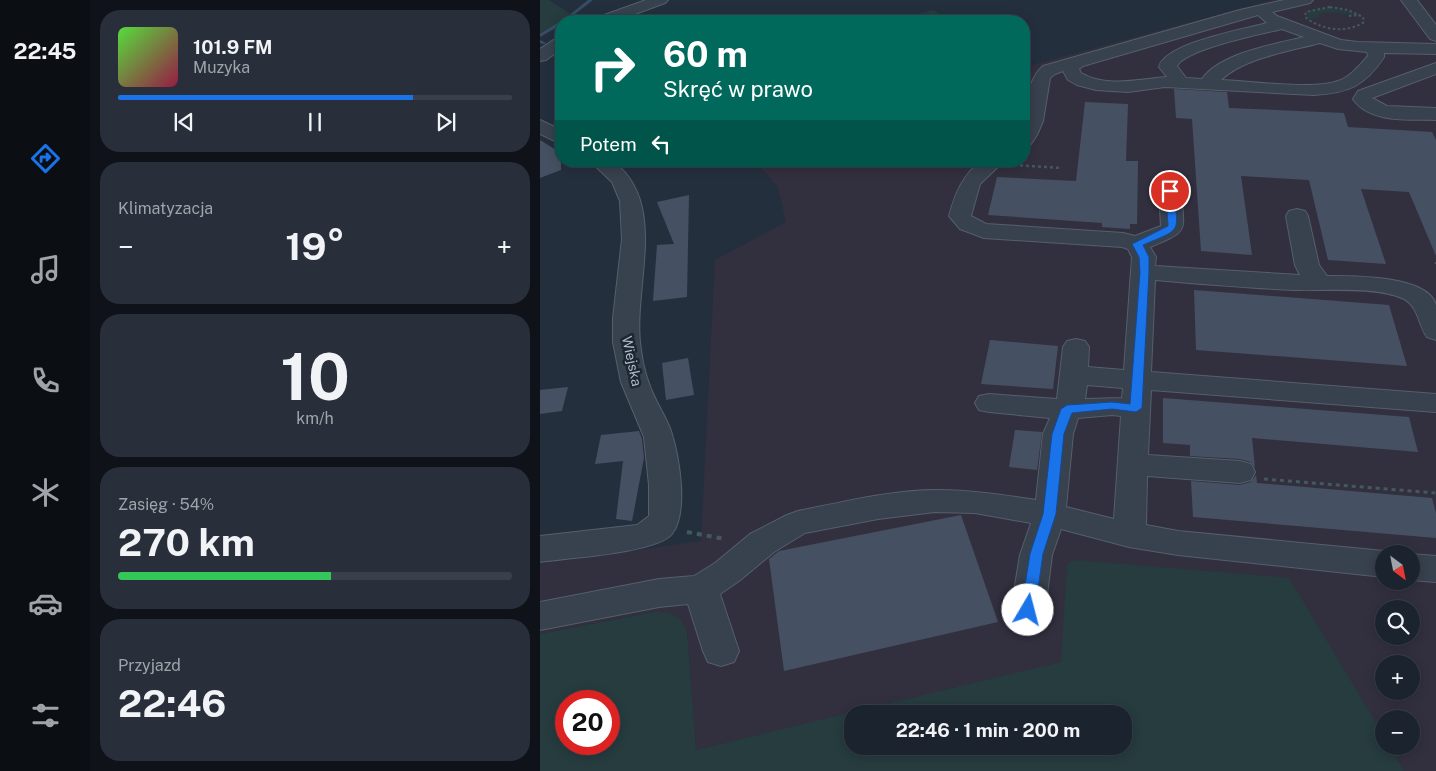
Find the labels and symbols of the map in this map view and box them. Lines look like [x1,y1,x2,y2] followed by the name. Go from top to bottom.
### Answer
[1149,170,1191,212] pin
[619,334,645,388] street label: Wiejska
[1375,545,1420,590] north arrow
[1001,583,1053,635] position arrow
[555,690,620,755] speed limit sign: 20

